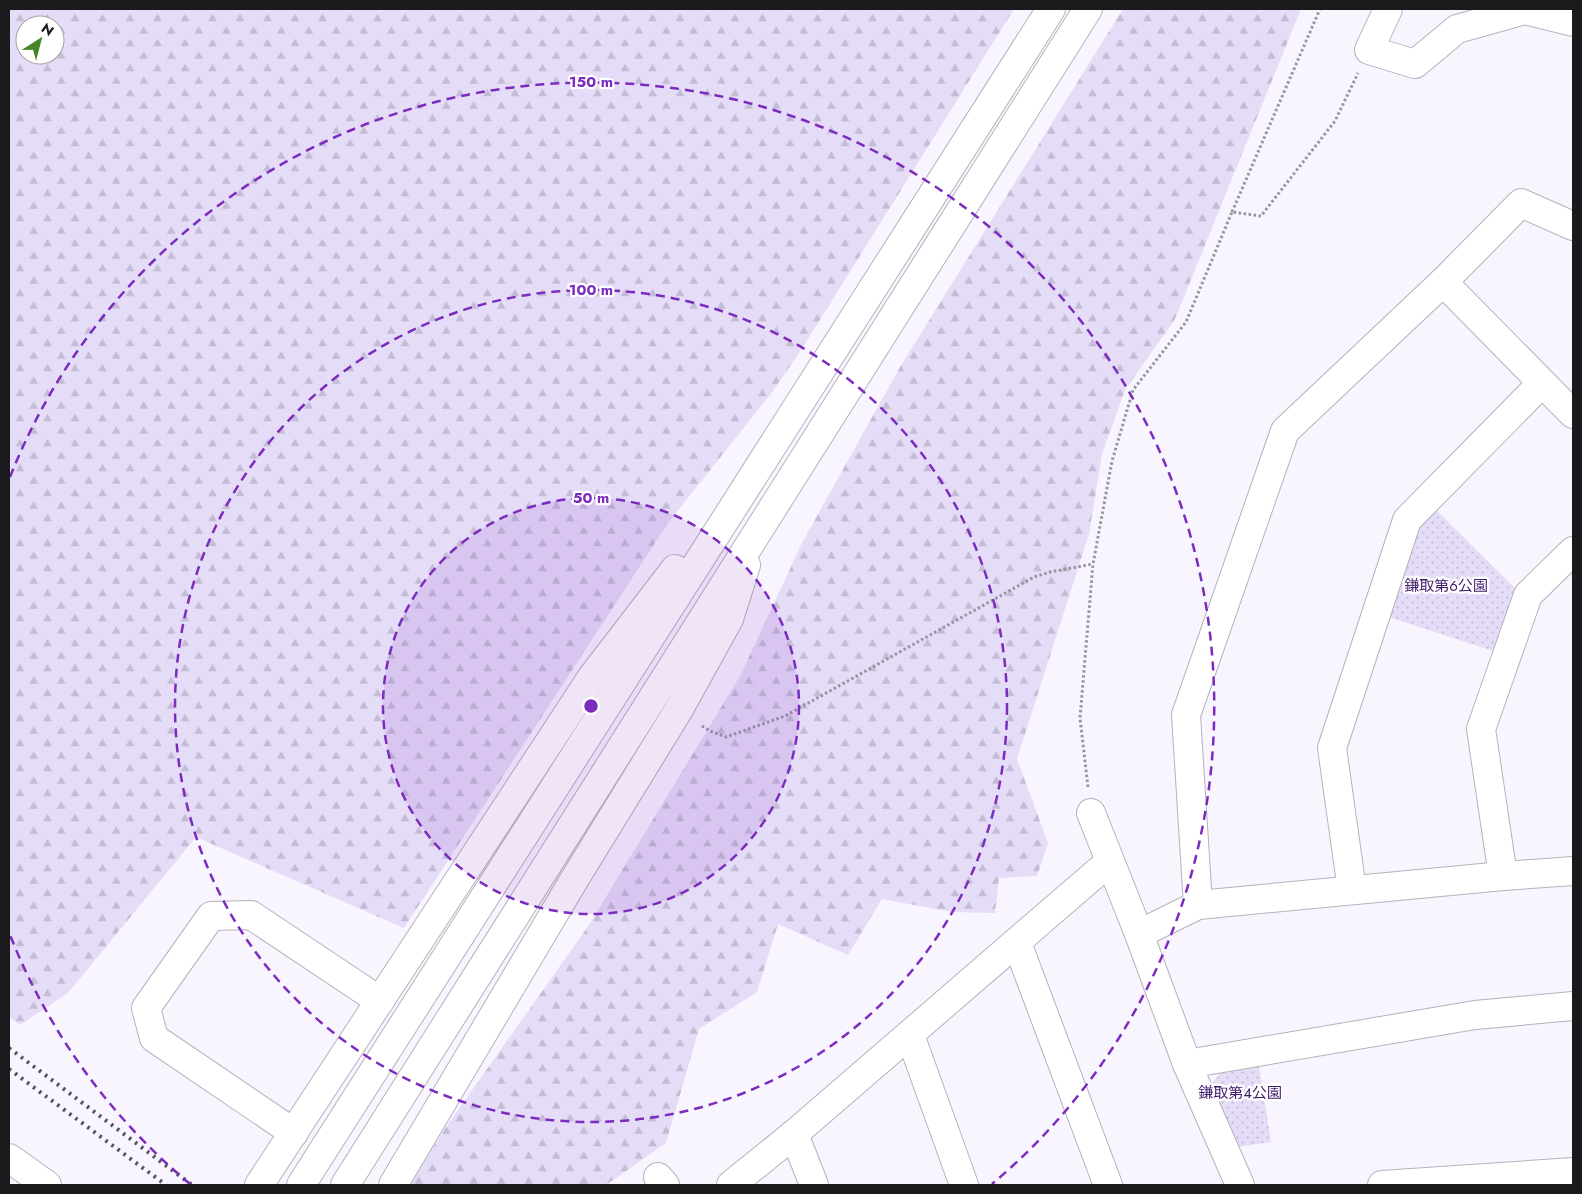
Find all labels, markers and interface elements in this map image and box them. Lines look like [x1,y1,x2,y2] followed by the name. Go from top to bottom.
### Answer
[15,15,65,65] north arrow
[37,18,58,41] text: N
[569,71,613,93] text: 150 m
[569,279,613,301] text: 100 m
[573,487,609,509] text: 50 m
[1404,575,1488,597] park label: 鎌取第6公園
[582,697,600,715] centre of rings
[1198,1082,1282,1104] park label: 鎌取第4公園

